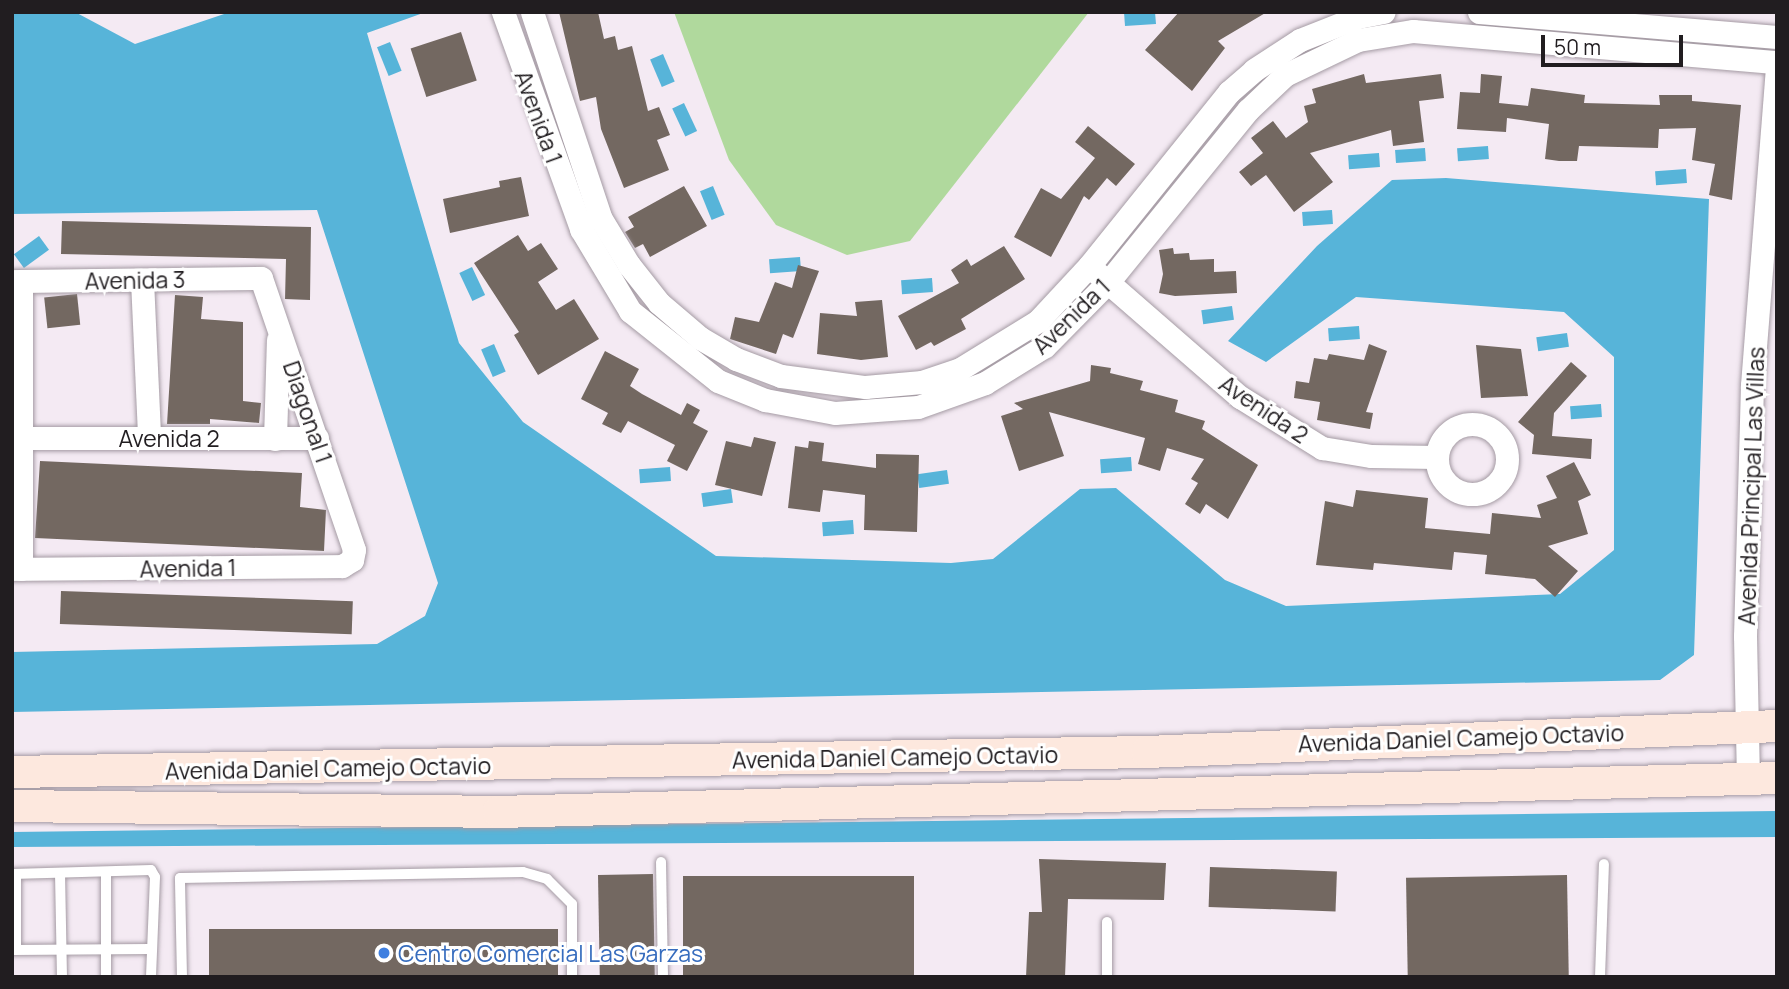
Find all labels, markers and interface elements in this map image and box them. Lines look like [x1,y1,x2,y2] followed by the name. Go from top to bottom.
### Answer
[1544,21,1686,65] scale bar
[1554,33,1601,61] text: 50 m
[509,67,569,167] street label: Avenida 1
[84,265,186,295] street label: Avenida 3
[1027,272,1115,360] street label: Avenida 1
[1732,346,1770,626] street label: Avenida Principal Las Villas
[278,357,338,467] street label: Diagonal 1
[1214,369,1314,449] street label: Avenida 2
[118,424,220,452] street label: Avenida 2
[139,553,237,583] street label: Avenida 1
[1297,719,1625,757] street label: Avenida Daniel Camejo Octavio
[732,740,1058,774] street label: Avenida Daniel Camejo Octavio
[165,751,491,785] street label: Avenida Daniel Camejo Octavio
[398,939,703,967] place label: Centro Comercial Las Garzas
[376,945,392,961] marker: Centro Comercial Las Garzas

